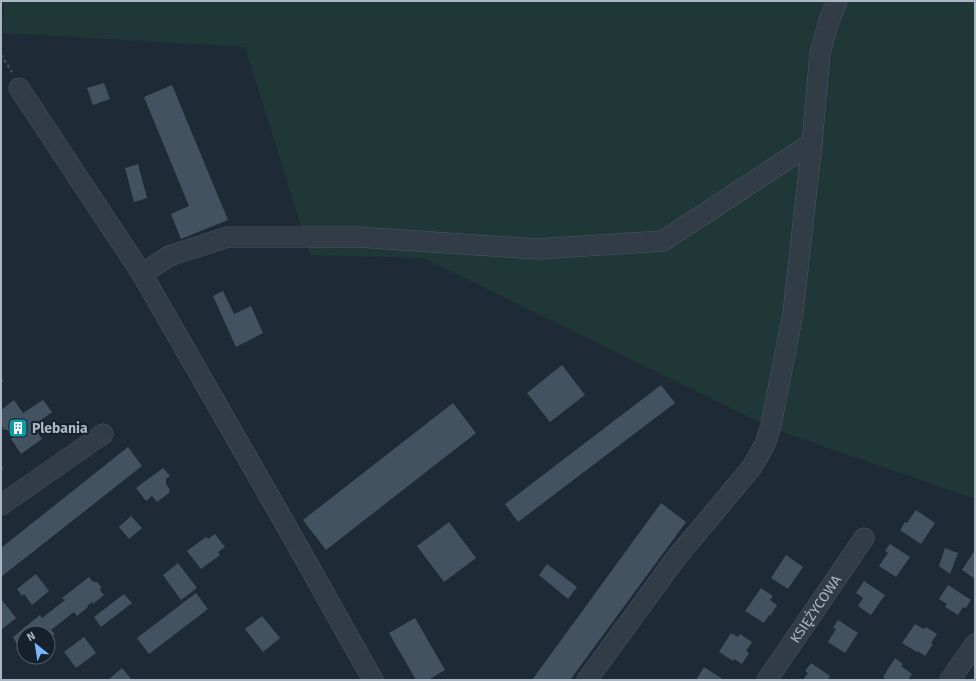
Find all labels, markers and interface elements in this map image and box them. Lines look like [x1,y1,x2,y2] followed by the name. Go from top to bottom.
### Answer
[7,417,29,439] building icon: Plebania
[32,420,88,437] place label: Plebania
[786,572,845,646] street label: KSIĘŻYCOWA
[16,625,56,665] north arrow
[25,629,38,644] text: N

